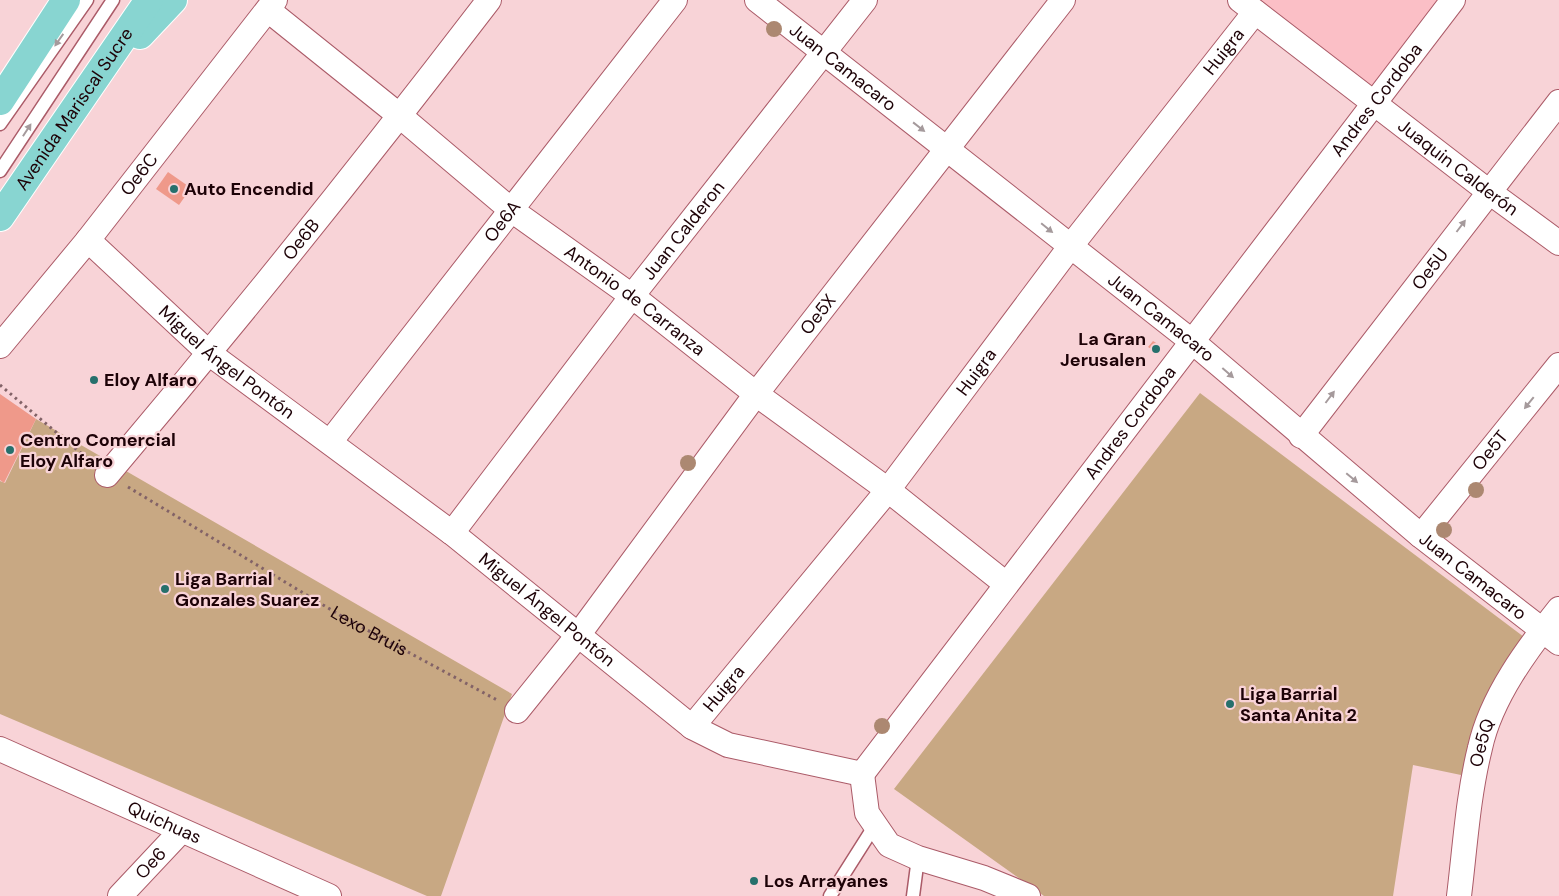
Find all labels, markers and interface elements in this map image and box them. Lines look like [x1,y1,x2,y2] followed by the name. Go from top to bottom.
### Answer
[784,18,901,117] street label: Juan Camacaro
[10,23,139,195] street label: Avenida Mariscal Sucre
[1198,23,1250,80] street label: Huigra
[54,33,64,47] one-way arrow
[1326,38,1428,162] street label: Andres Cordoba
[1393,114,1523,221] street label: Juaquin Calderón
[912,121,925,132] one-way arrow
[22,123,31,136] one-way arrow
[115,148,164,201] street label: Oe6C
[637,176,730,285] street label: Juan Calderon
[184,177,313,201] place label: Auto Encendid
[168,183,180,195] marker: Auto Encendid
[478,195,526,247] street label: Oe6A
[277,214,325,265] street label: Oe6B
[1456,219,1466,233] one-way arrow
[1040,222,1053,233] one-way arrow
[560,240,710,361] street label: Antonio de Carranza
[1406,243,1454,295] street label: Oe5U
[1103,268,1220,367] street label: Juan Camacaro
[795,289,842,340] street label: Oe5X
[153,300,299,425] street label: Miguel Ángel Pontón
[1060,327,1146,372] place label: La Gran Jerusalen
[951,343,1002,401] street label: Huigra
[1150,343,1162,355] marker: La Gran Jerusalen
[1079,361,1181,484] street label: Andres Cordoba
[1222,367,1235,378] one-way arrow
[104,368,197,392] place label: Eloy Alfaro
[88,374,100,386] marker: Eloy Alfaro
[1325,391,1336,404] one-way arrow
[1523,396,1534,409] one-way arrow
[1467,425,1514,475] street label: Oe5T
[20,428,176,473] place label: Centro Comercial Eloy Alfaro
[4,444,16,456] marker: Centro Comercial Eloy Alfaro
[1345,473,1358,484] one-way arrow
[1414,527,1531,625] street label: Juan Camacaro
[474,547,620,672] street label: Miguel Ángel Pontón
[175,567,319,612] place label: Liga Barrial Gonzales Suarez
[159,583,171,595] marker: Liga Barrial Gonzales Suarez
[326,600,412,662] street label: Lexo Bruis
[698,660,750,717] street label: Huigra
[1240,682,1357,727] place label: Liga Barrial Santa Anita 2
[1224,698,1236,710] marker: Liga Barrial Santa Anita 2
[1464,715,1500,769] street label: Oe5Q
[124,795,205,849] street label: Quichuas
[130,842,172,884] street label: Oe6
[764,869,888,893] place label: Los Arrayanes
[748,875,760,887] marker: Los Arrayanes

